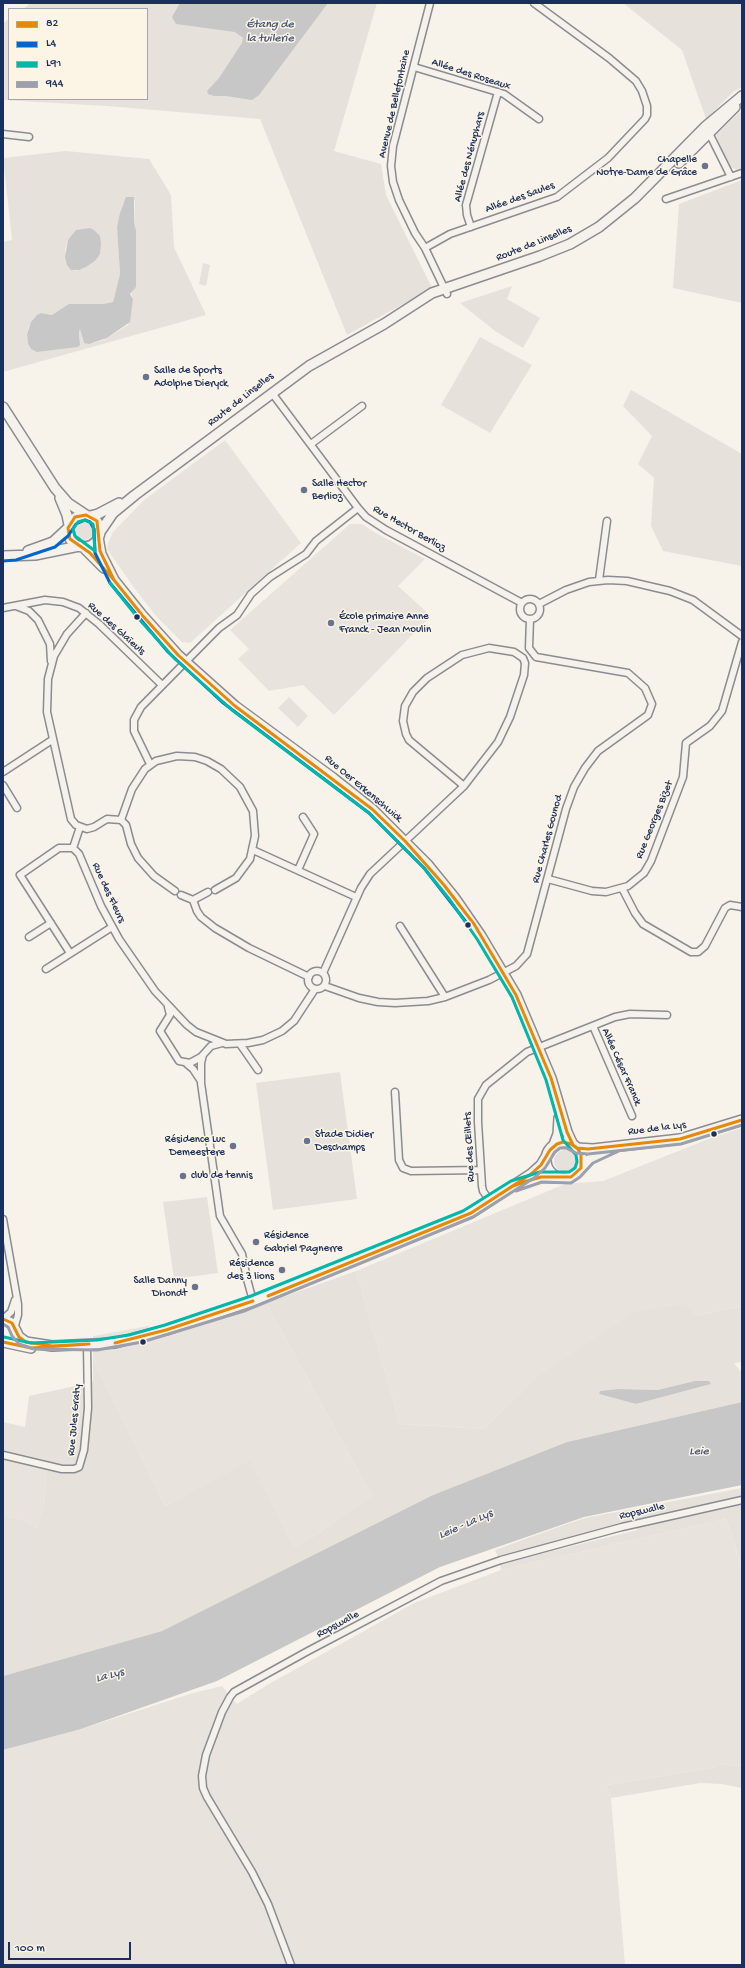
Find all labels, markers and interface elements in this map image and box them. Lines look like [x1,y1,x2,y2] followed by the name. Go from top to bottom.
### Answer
[8,8,148,100] legend
[46,17,58,31] text: 82
[246,18,294,46] water label: Étang de la tuilerie
[46,37,56,51] text: L4
[376,49,414,159] street label: Avenue de Bellefontaine
[430,56,512,94] street label: Allée des Roseaux
[46,57,61,71] text: L91
[46,77,63,91] text: 944
[452,111,488,203] street label: Allée des Nénuphars
[596,153,697,179] place label: Chapelle Notre-Dame de Grâce
[700,161,710,171] marker: Chapelle Notre-Dame de Grâce
[484,179,556,217] street label: Allée des Saules
[494,223,574,265] street label: Route de Linselles
[154,364,228,390] place label: Salle de Sports Adolphe Dieryck
[205,370,277,430] street label: Route de Linselles
[141,372,151,382] marker: Salle de Sports Adolphe Dieryck
[312,477,366,503] place label: Salle Hector Berlioz
[299,485,309,495] marker: Salle Hector Berlioz
[370,503,448,555] street label: Rue Hector Berlioz
[84,600,148,658] street label: Rue des Glaïeuls
[339,610,431,636] place label: École primaire Anne Franck - Jean Moulin
[132,612,142,622] unlabelled marker
[326,618,336,628] marker: École primaire Anne Franck - Jean Moulin
[321,753,405,825] street label: Rue Oer Erkenschwick
[633,779,677,861] street label: Rue Georges Bizet
[530,793,566,885] street label: Rue Charles Gounod
[88,861,128,925] street label: Rue des Fleurs
[463,920,473,930] unlabelled marker
[598,1026,644,1108] street label: Allée César Franck
[462,1112,478,1182] street label: Rue des Œillets
[627,1119,687,1139] street label: Rue de la Lys
[315,1128,373,1154] place label: Stade Didier Deschamps
[709,1129,719,1139] unlabelled marker
[165,1133,225,1159] place label: Résidence Luc Demeestere
[302,1136,312,1146] marker: Stade Didier Deschamps
[228,1141,238,1151] marker: Résidence Luc Demeestere
[191,1169,253,1183] place label: club de tennis
[178,1171,188,1181] marker: club de tennis
[264,1229,343,1255] place label: Résidence Gabriel Pagnerre
[251,1237,261,1247] marker: Résidence Gabriel Pagnerre
[227,1257,274,1283] place label: Résidence des 3 lions
[277,1265,287,1275] marker: Résidence des 3 lions
[134,1274,187,1300] place label: Salle Danny Dhondt
[190,1282,200,1292] marker: Salle Danny Dhondt
[138,1337,148,1347] unlabelled marker
[65,1384,85,1456] street label: Rue Jules Graty
[689,1445,709,1459] water label: Leie
[618,1500,666,1524] street label: Ropswalle
[437,1507,495,1543] water label: Leie - La Lys
[315,1608,361,1642] street label: Ropswalle
[94,1665,126,1687] water label: La Lys
[10,1934,133,1960] scale bar
[15,1942,45,1956] text: 100 m

